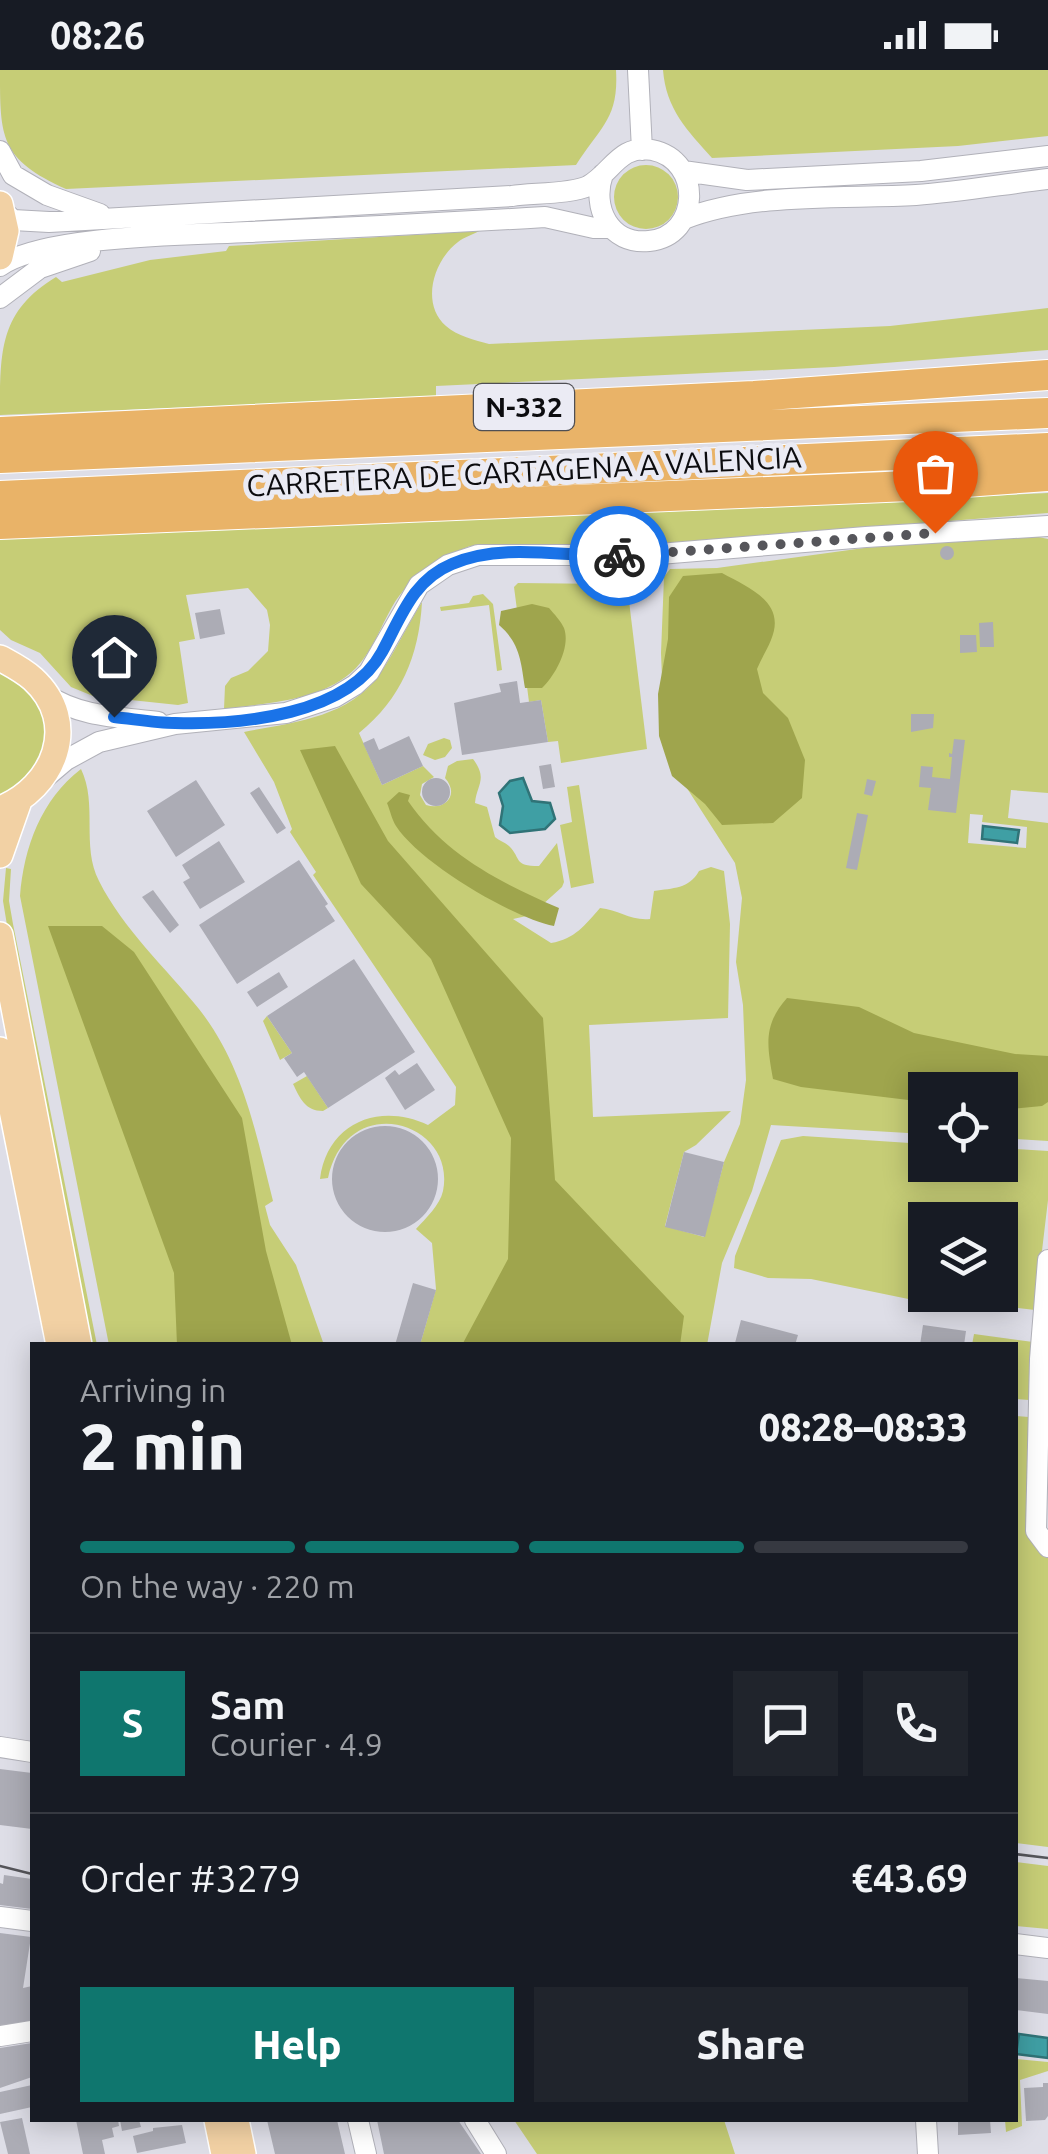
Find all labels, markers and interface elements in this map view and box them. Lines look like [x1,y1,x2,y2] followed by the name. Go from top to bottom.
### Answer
[50,14,145,56] text: 08:26
[474,384,574,430] road number: N-332
[893,431,978,534] pin
[246,439,803,503] street label: CARRETERA DE CARTAGENA A VALENCIA
[908,446,963,501] icon: bag
[569,506,669,606] courier
[592,529,647,584] icon: bike
[72,615,157,718] pin
[87,630,142,685] icon: home
[908,1072,1018,1312] map controls
[908,1072,1018,1182] button: locate
[908,1202,1018,1312] button: layers
[80,1372,226,1408] text: Arriving in
[759,1406,968,1448] text: 08:28–08:33
[80,1409,245,1482] text: 2 min
[80,1568,355,1604] text: On the way · 220 m
[733,1671,838,1776] button: chat
[863,1671,968,1776] button: phone
[210,1684,285,1726] text: Sam
[122,1702,143,1744] text: S
[210,1726,383,1762] text: Courier · 4.9
[80,1857,301,1899] text: Order #3279
[851,1857,968,1899] text: €43.69
[80,1987,514,2102] button: Help
[534,1987,968,2102] button: Share

